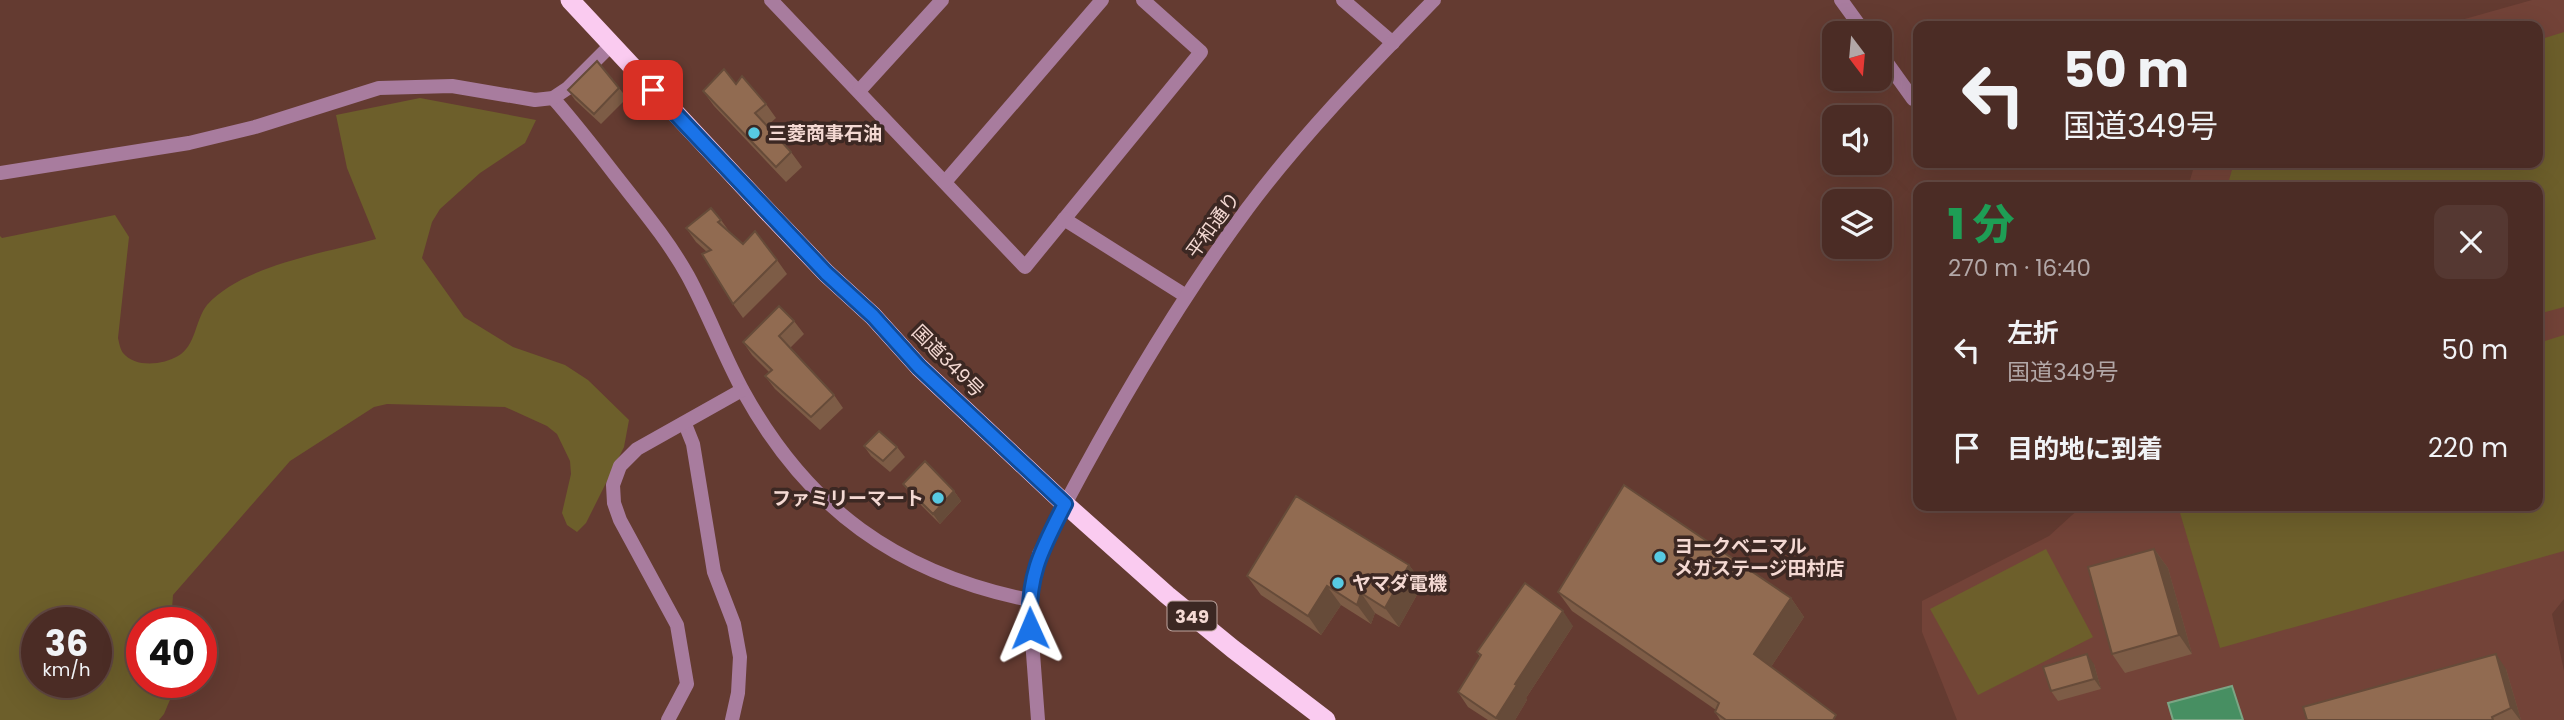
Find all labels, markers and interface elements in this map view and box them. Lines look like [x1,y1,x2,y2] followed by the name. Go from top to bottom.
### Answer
[1822,21,1892,91] north arrow
[1822,21,1892,259] map controls
[2063,36,2189,104] text: 50 m
[1948,49,2039,140] icon: left
[623,60,683,120] pin
[634,71,672,109] icon: arrive
[2063,103,2218,148] text: 国道349号
[1822,105,1892,175] button: sound
[768,120,882,147] place label: 三菱商事石油
[746,125,762,141] marker: 三菱商事石油
[1180,186,1246,264] street label: 平和通り
[1822,189,1892,259] button: layers
[1948,195,2014,254] text: 1 分
[2434,205,2508,279] button: close
[1948,252,2091,284] text: 270 m · 16:40
[2007,315,2059,351] text: 左折
[906,319,990,403] street label: 国道349号
[1948,331,1986,369] icon: left
[2442,332,2508,368] text: 50 m
[2007,356,2119,388] text: 国道349号
[1948,429,1986,467] icon: arrive
[2428,430,2508,466] text: 220 m
[2007,431,2163,467] text: 目的地に到着
[772,485,924,512] place label: ファミリーマート
[930,490,946,506] marker: ファミリーマート
[1674,533,1845,582] place label: ヨークベニマル メガステージ田村店
[1652,549,1668,565] marker: ヨークベニマル メガステージ田村店
[1352,570,1447,597] place label: ヤマダ電機
[1330,575,1346,591] marker: ヤマダ電機
[993,591,1067,665] position arrow
[1168,602,1216,630] road number: 349
[126,607,217,698] speed limit sign: 40
[45,619,88,668] text: 36
[43,657,90,682] text: km/h

